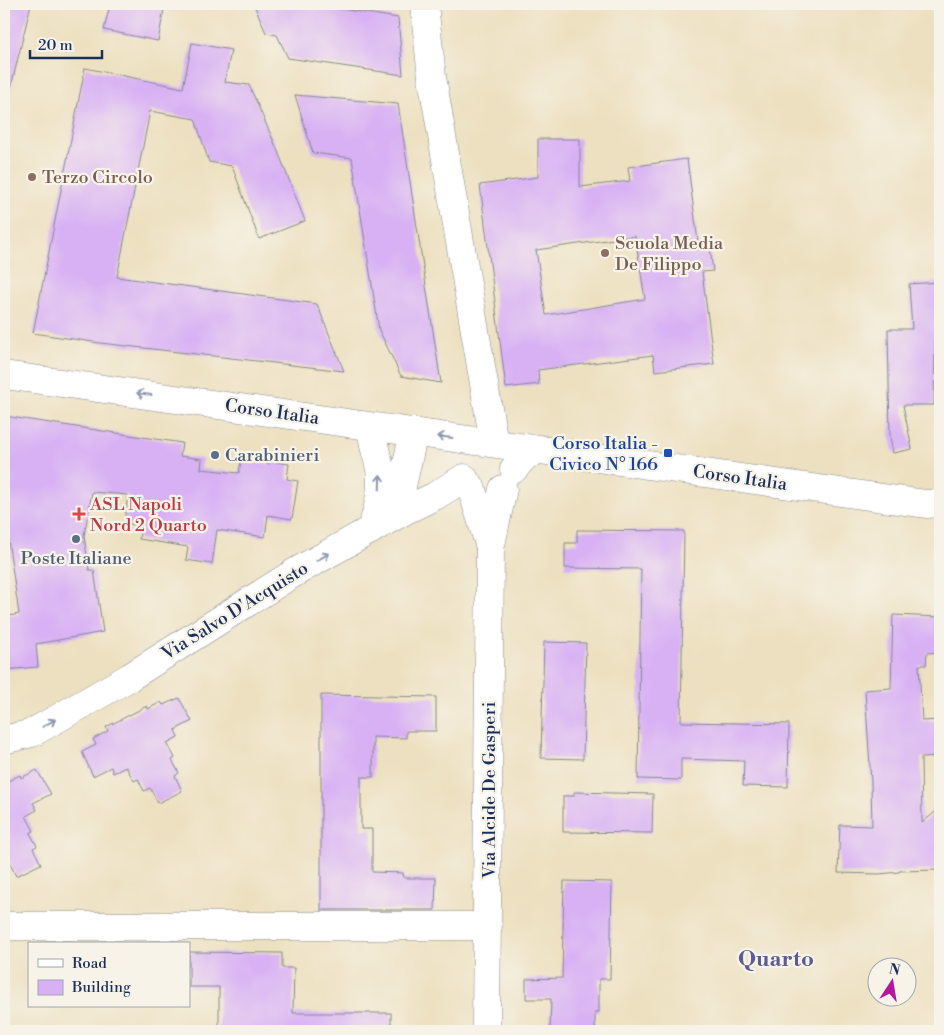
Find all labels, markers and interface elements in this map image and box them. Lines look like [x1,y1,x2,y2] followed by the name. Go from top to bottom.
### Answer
[30,28,102,60] scale bar
[38,36,73,55] text: 20 m
[42,166,153,189] place label: Terzo Circolo
[26,171,38,183] marker: Terzo Circolo
[615,232,724,276] place label: Scuola Media De Filippo
[599,247,611,259] marker: Scuola Media De Filippo
[136,389,152,399] one-way arrow
[223,394,321,430] street label: Corso Italia
[438,431,454,441] one-way arrow
[549,432,658,476] place label: Corso Italia - Civico N° 166
[225,444,319,467] place label: Carabinieri
[662,447,674,459] marker: Corso Italia - Civico N° 166
[209,449,221,461] marker: Carabinieri
[691,460,789,496] street label: Corso Italia
[375,475,384,491] one-way arrow
[89,493,207,537] place label: ASL Napoli Nord 2 Quarto
[72,507,86,521] marker: ASL Napoli Nord 2 Quarto
[70,533,82,545] marker: Poste Italiane
[20,547,132,570] place label: Poste Italiane
[315,552,330,562] one-way arrow
[157,557,313,666] street label: Via Salvo D'Acquisto
[478,701,501,879] street label: Via Alcide De Gasperi
[41,718,56,727] one-way arrow
[28,942,190,1008] legend
[738,946,814,973] district label: Quarto
[72,954,107,973] text: Road
[866,958,916,1008] north arrow
[887,960,902,980] text: N
[71,978,131,997] text: Building

